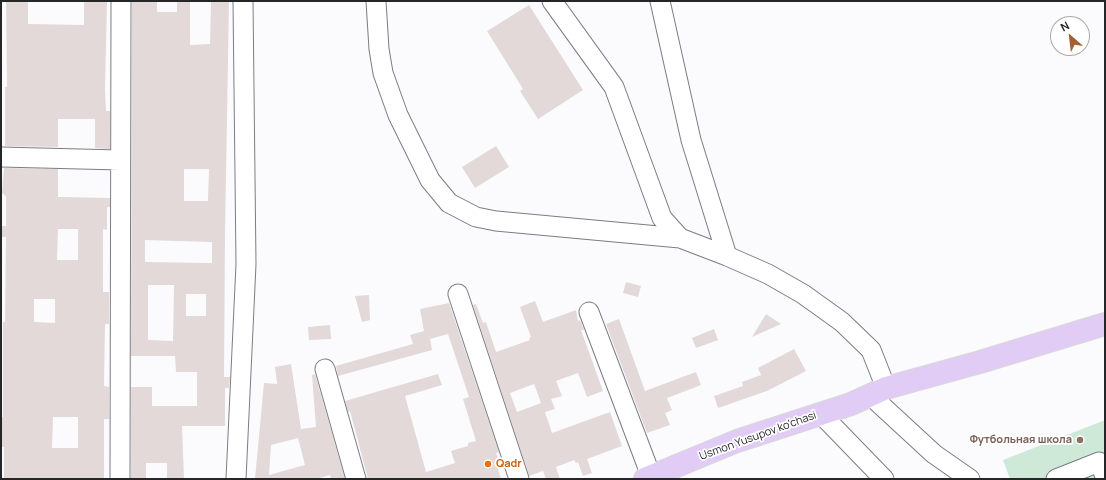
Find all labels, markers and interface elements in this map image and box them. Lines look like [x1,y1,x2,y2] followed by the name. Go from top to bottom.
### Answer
[1050,16,1090,56] north arrow
[1058,17,1072,34] text: N
[698,409,818,463] street label: Usmon Yusupov ko'chasi
[970,433,1072,447] place label: Футбольная школа
[1075,435,1085,445] marker: Футбольная школа
[496,457,522,471] place label: Qadr
[483,459,493,469] marker: Qadr

